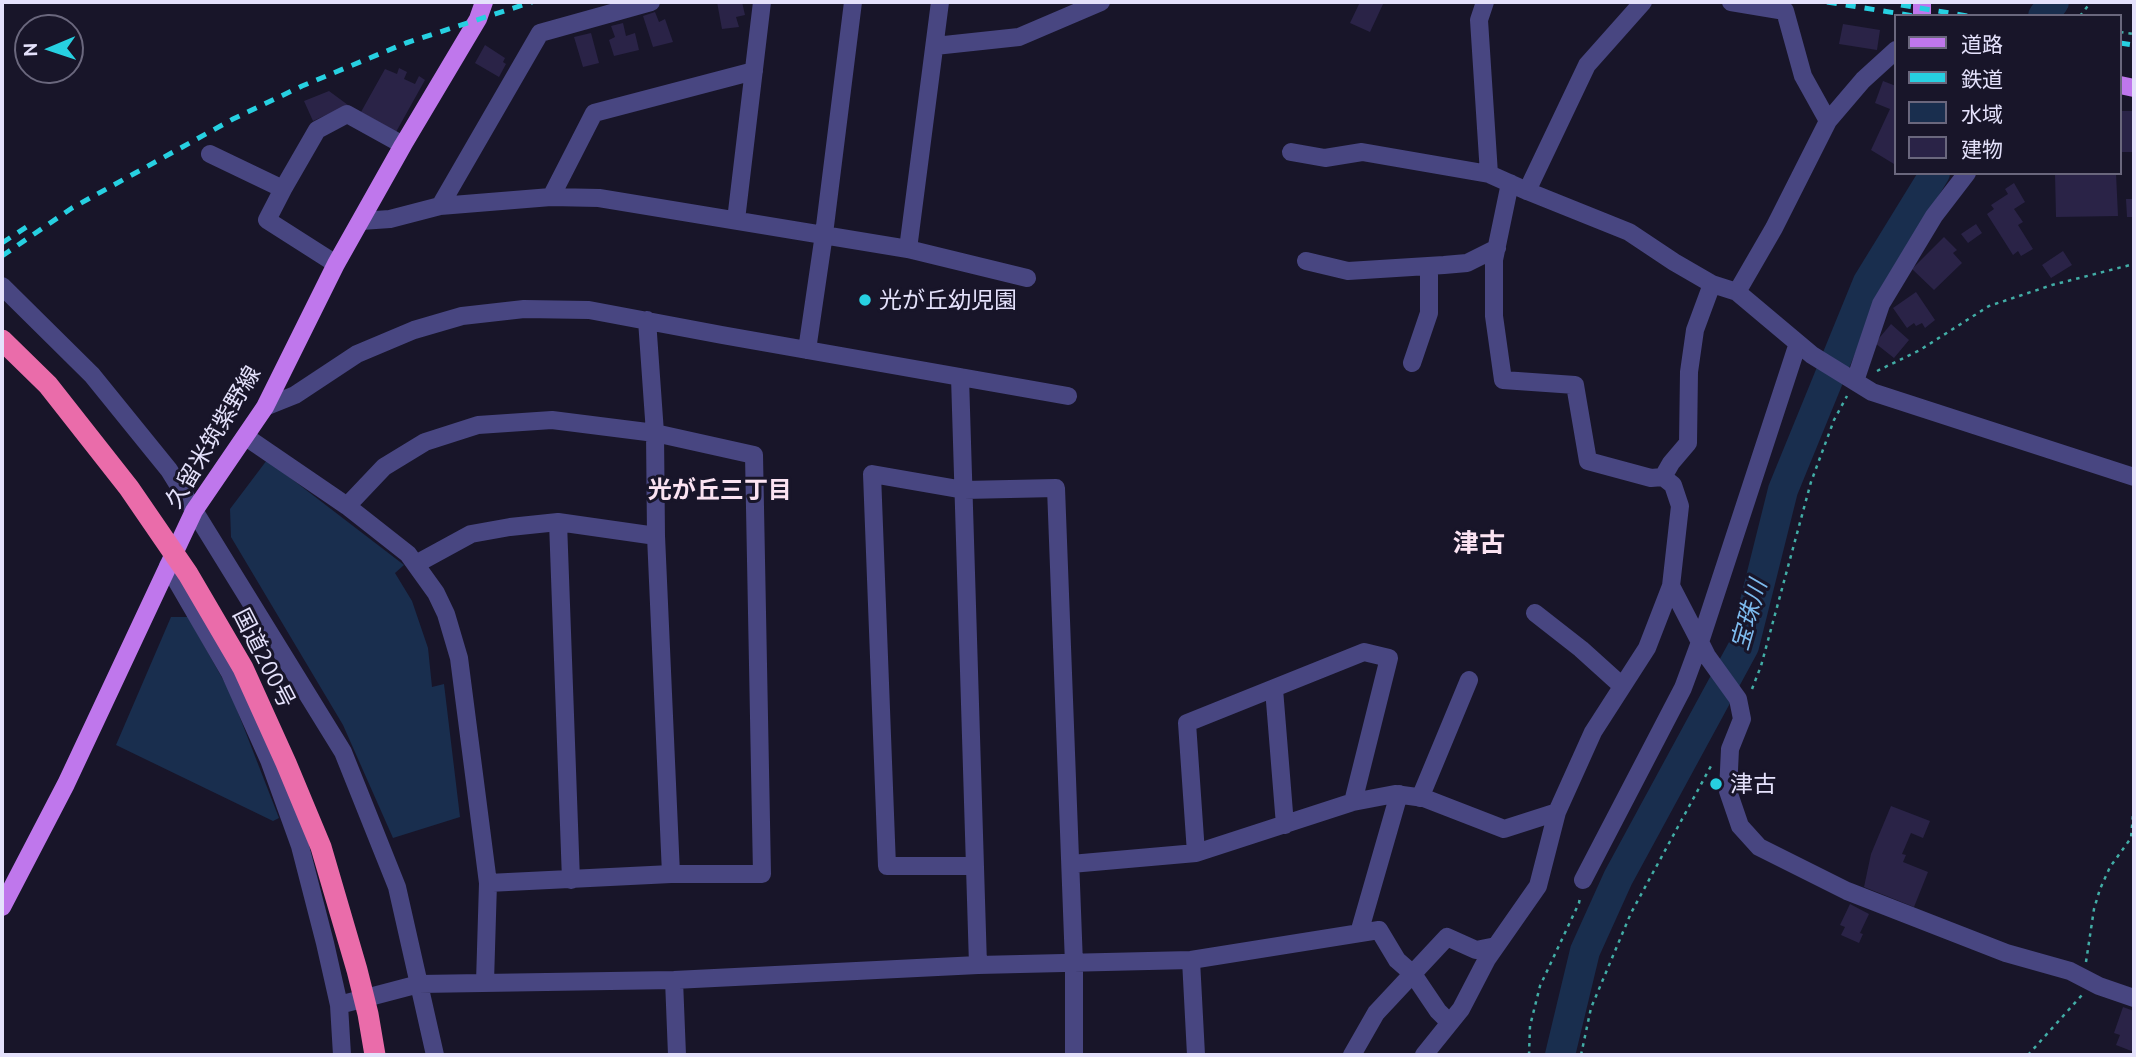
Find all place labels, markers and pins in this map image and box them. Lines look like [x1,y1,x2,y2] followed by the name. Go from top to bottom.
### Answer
[879,286,1017,314] place label: 光が丘幼児園
[857,292,873,308] marker: 光が丘幼児園
[1730,770,1776,798] place label: 津古
[1708,776,1724,792] marker: 津古

